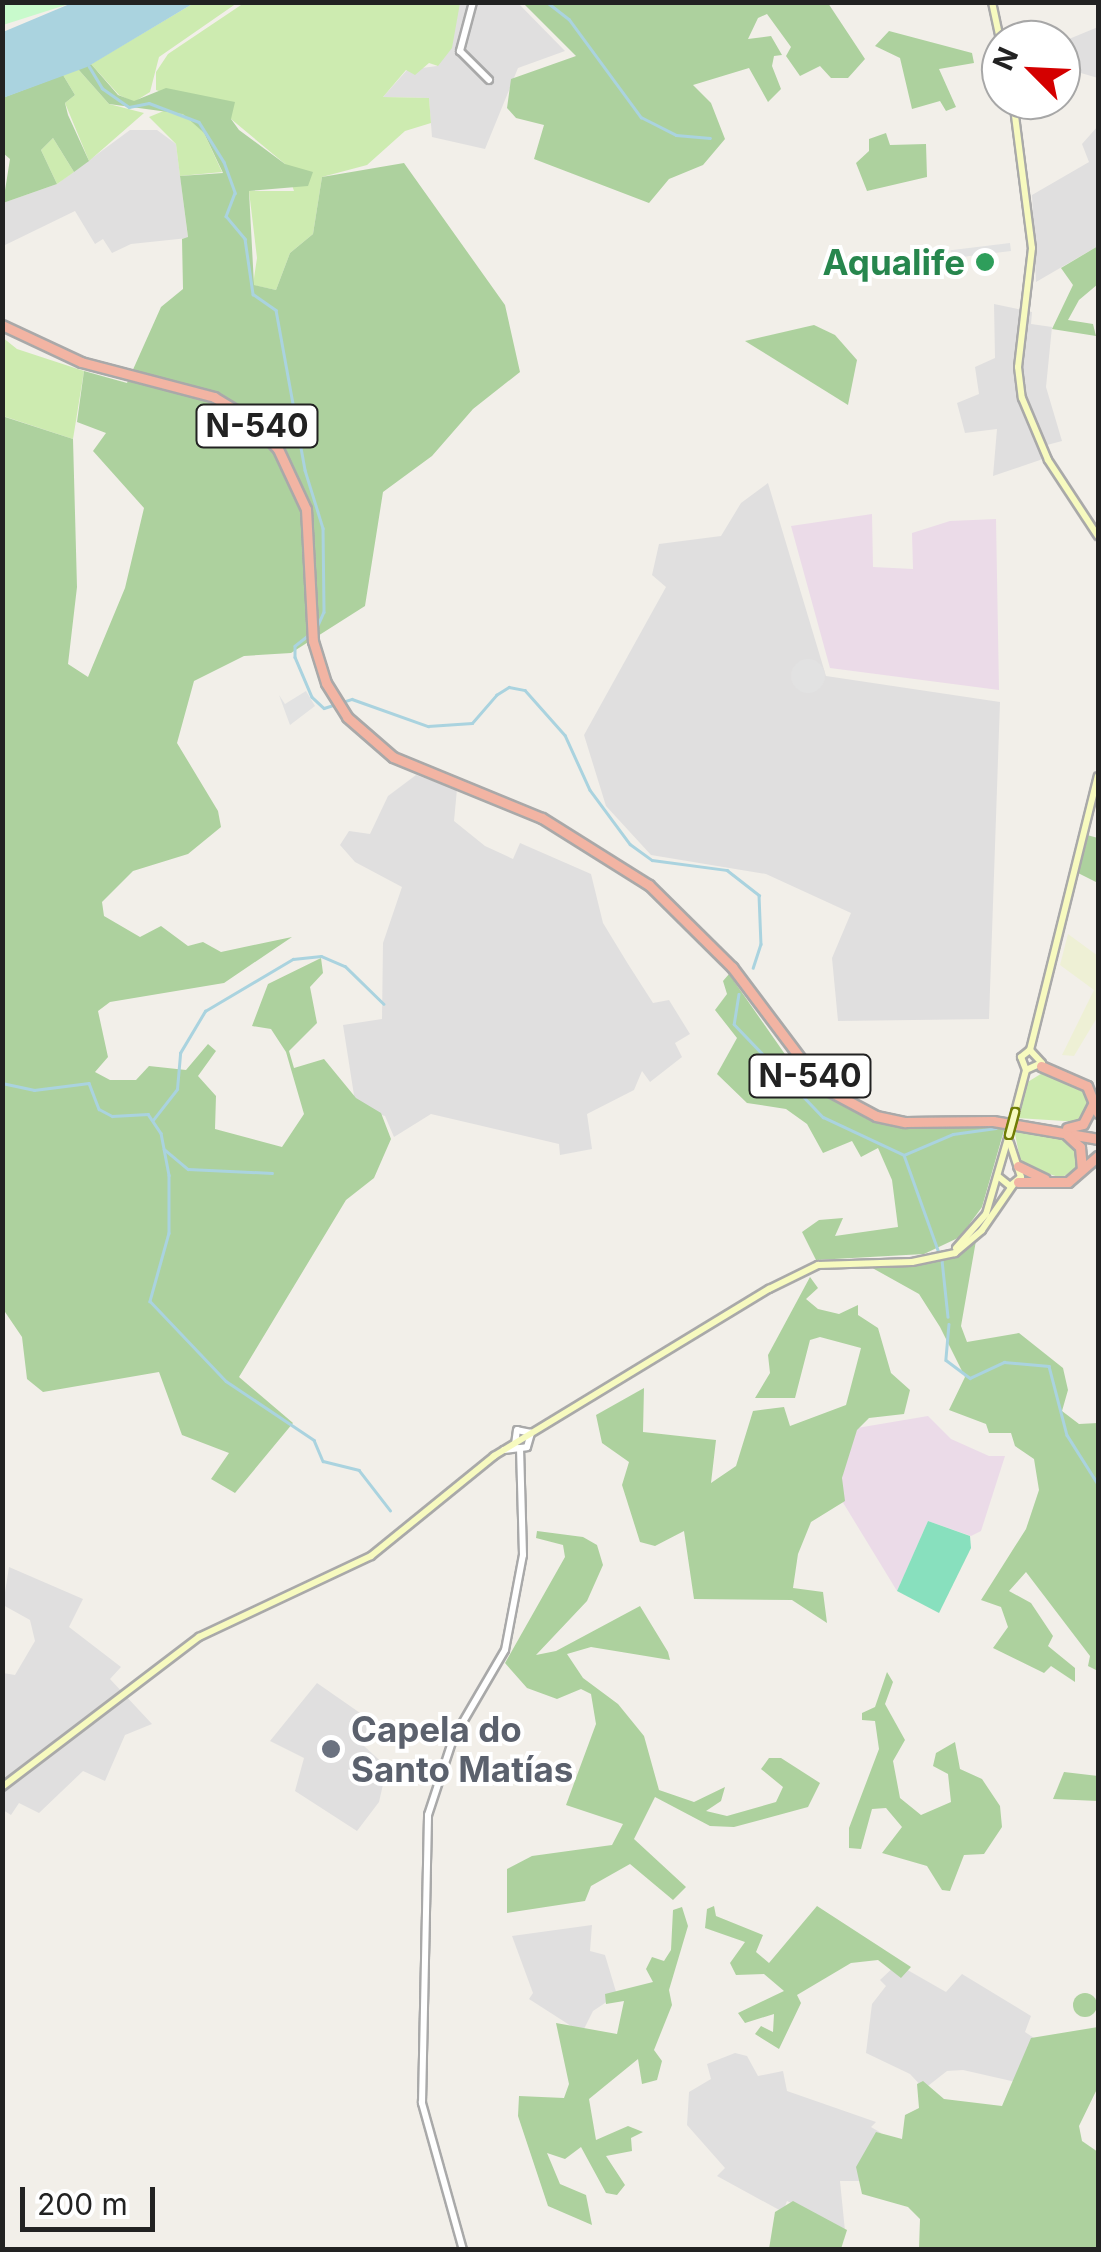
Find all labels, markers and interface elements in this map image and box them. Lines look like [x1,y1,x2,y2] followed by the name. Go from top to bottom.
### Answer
[981,20,1081,120] north arrow
[986,42,1025,75] text: N
[823,241,965,283] place label: Aqualife
[974,251,996,273] marker: Aqualife
[194,399,320,453] road number: N-540
[748,1049,872,1103] road number: N-540
[351,1708,573,1790] place label: Capela do Santo Matías
[320,1738,342,1760] marker: Capela do Santo Matías
[25,2167,160,2229] scale bar
[37,2186,128,2222] text: 200 m

